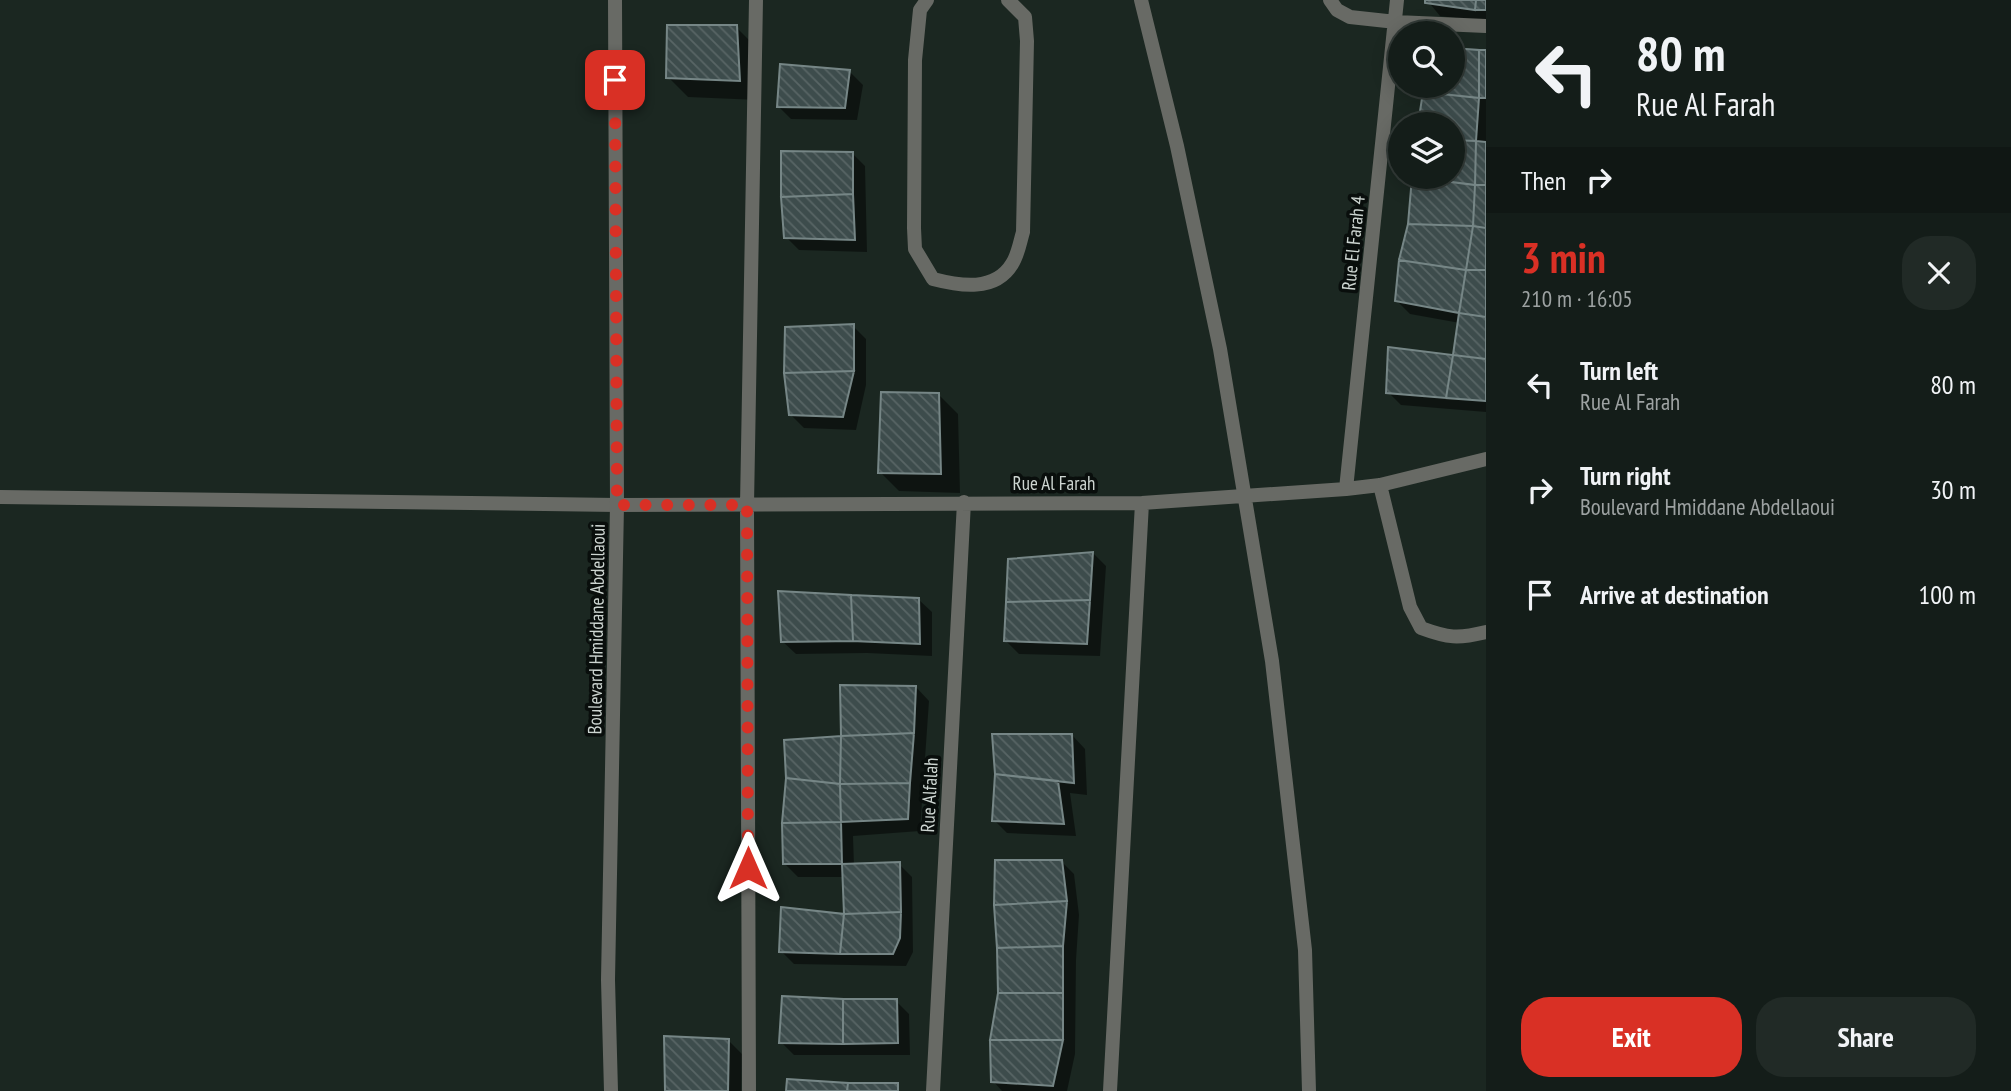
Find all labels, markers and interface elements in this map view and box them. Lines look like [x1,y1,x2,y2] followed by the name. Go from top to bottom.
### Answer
[1388,21,1465,189] map controls
[1388,21,1465,98] button: search
[1636,21,1725,85] text: 80 m
[1521,28,1612,119] icon: left
[585,50,645,110] pin
[596,61,634,99] icon: arrive
[1636,83,1775,125] text: Rue Al Farah
[1388,112,1465,189] button: layers
[1580,161,1618,199] icon: right
[1521,164,1566,197] text: Then
[1336,194,1370,292] street label: Rue El Farah 4
[1521,230,1606,285] text: 3 min
[1902,236,1976,310] button: close
[1521,284,1633,313] text: 210 m · 16:05
[1580,354,1658,387] text: Turn left
[1521,366,1559,404] icon: left
[1930,368,1976,401] text: 80 m
[1580,387,1680,416] text: Rue Al Farah
[1580,459,1671,492] text: Turn right
[1013,471,1095,495] street label: Rue Al Farah
[1521,471,1559,509] icon: right
[1930,473,1976,506] text: 30 m
[1580,492,1835,521] text: Boulevard Hmiddane Abdellaoui
[582,524,610,734] street label: Boulevard Hmiddane Abdellaoui
[1521,576,1559,614] icon: arrive
[1580,578,1769,611] text: Arrive at destination
[1918,578,1976,611] text: 100 m
[915,757,943,833] street label: Rue Alfalah
[711,831,785,905] position arrow
[1521,997,1742,1077] button: Exit
[1756,997,1976,1077] button: Share

